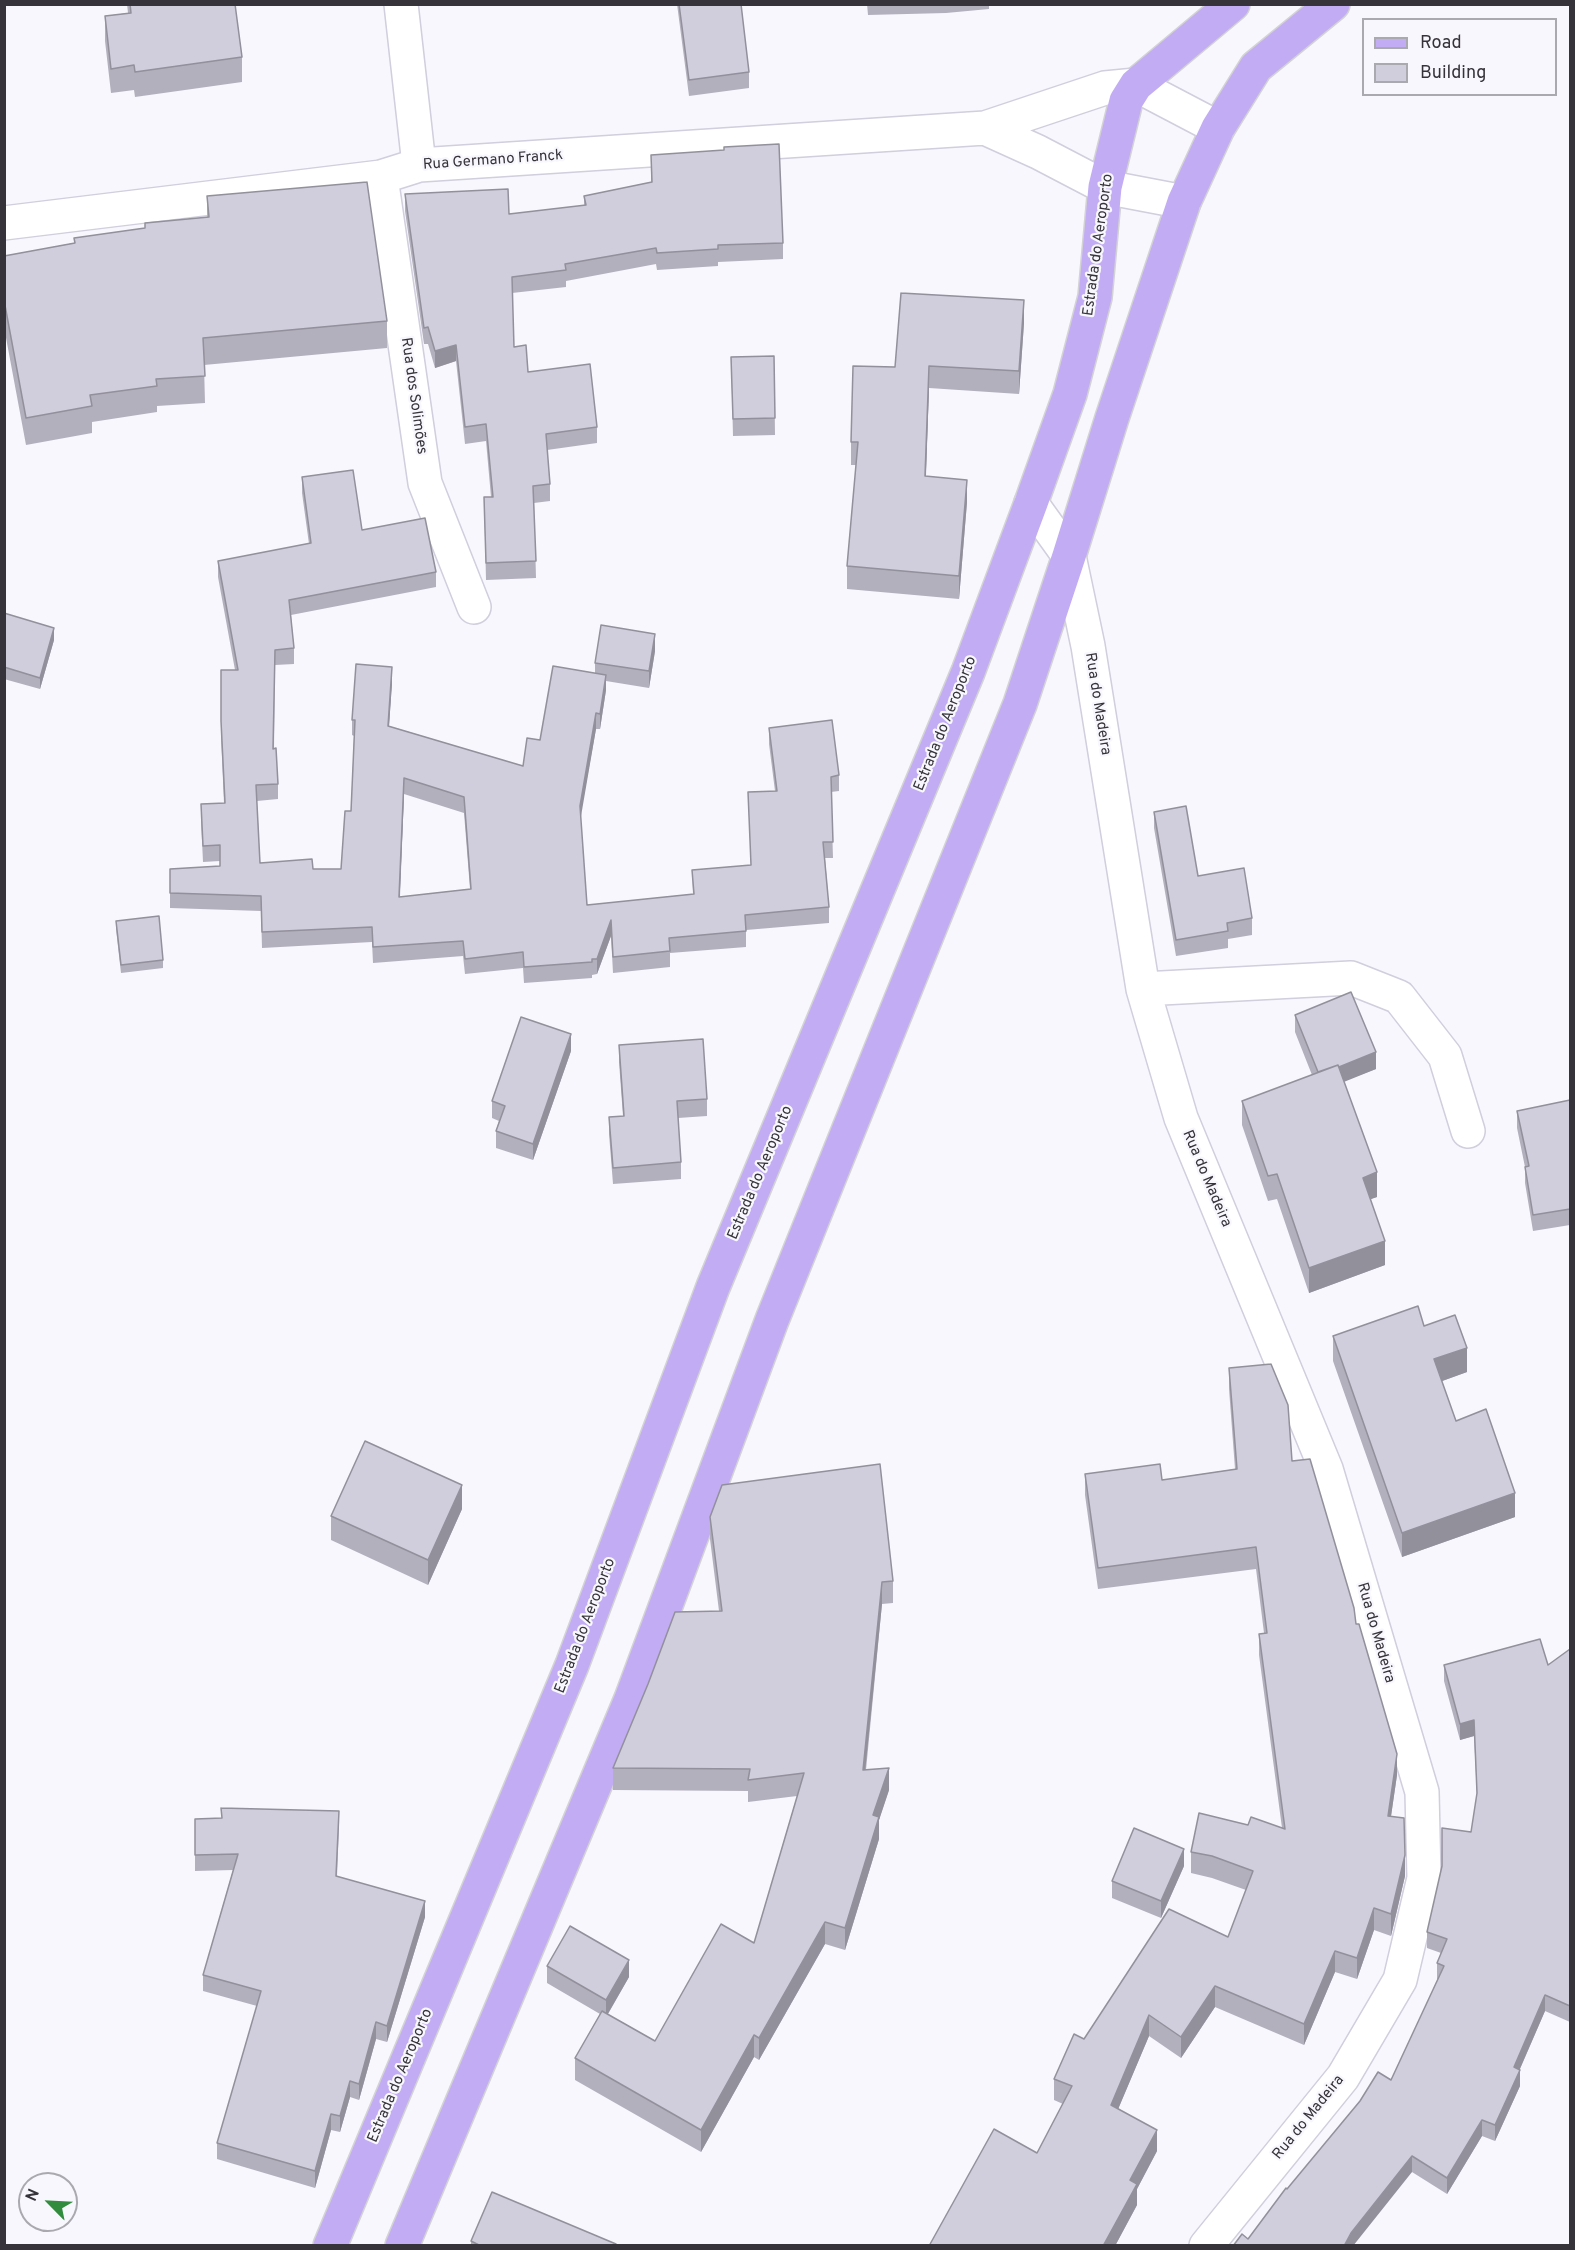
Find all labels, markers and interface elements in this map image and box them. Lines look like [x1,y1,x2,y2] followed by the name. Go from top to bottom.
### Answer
[1362,18,1557,96] legend
[1420,32,1462,55] text: Road
[1420,62,1486,85] text: Building
[422,147,564,175] street label: Rua Germano Franck
[1080,173,1118,317] street label: Estrada do Aeroporto
[396,336,430,456] street label: Rua dos Solimões
[1080,651,1114,757] street label: Rua do Madeira
[911,654,981,794] street label: Estrada do Aeroporto
[725,1103,797,1243] street label: Estrada do Aeroporto
[1177,1128,1235,1230] street label: Rua do Madeira
[552,1556,620,1696] street label: Estrada do Aeroporto
[1352,1581,1398,1685] street label: Rua do Madeira
[365,2006,437,2146] street label: Estrada do Aeroporto
[1269,2072,1349,2164] street label: Rua do Madeira
[18,2172,78,2232] north arrow
[22,2186,45,2205] text: N

